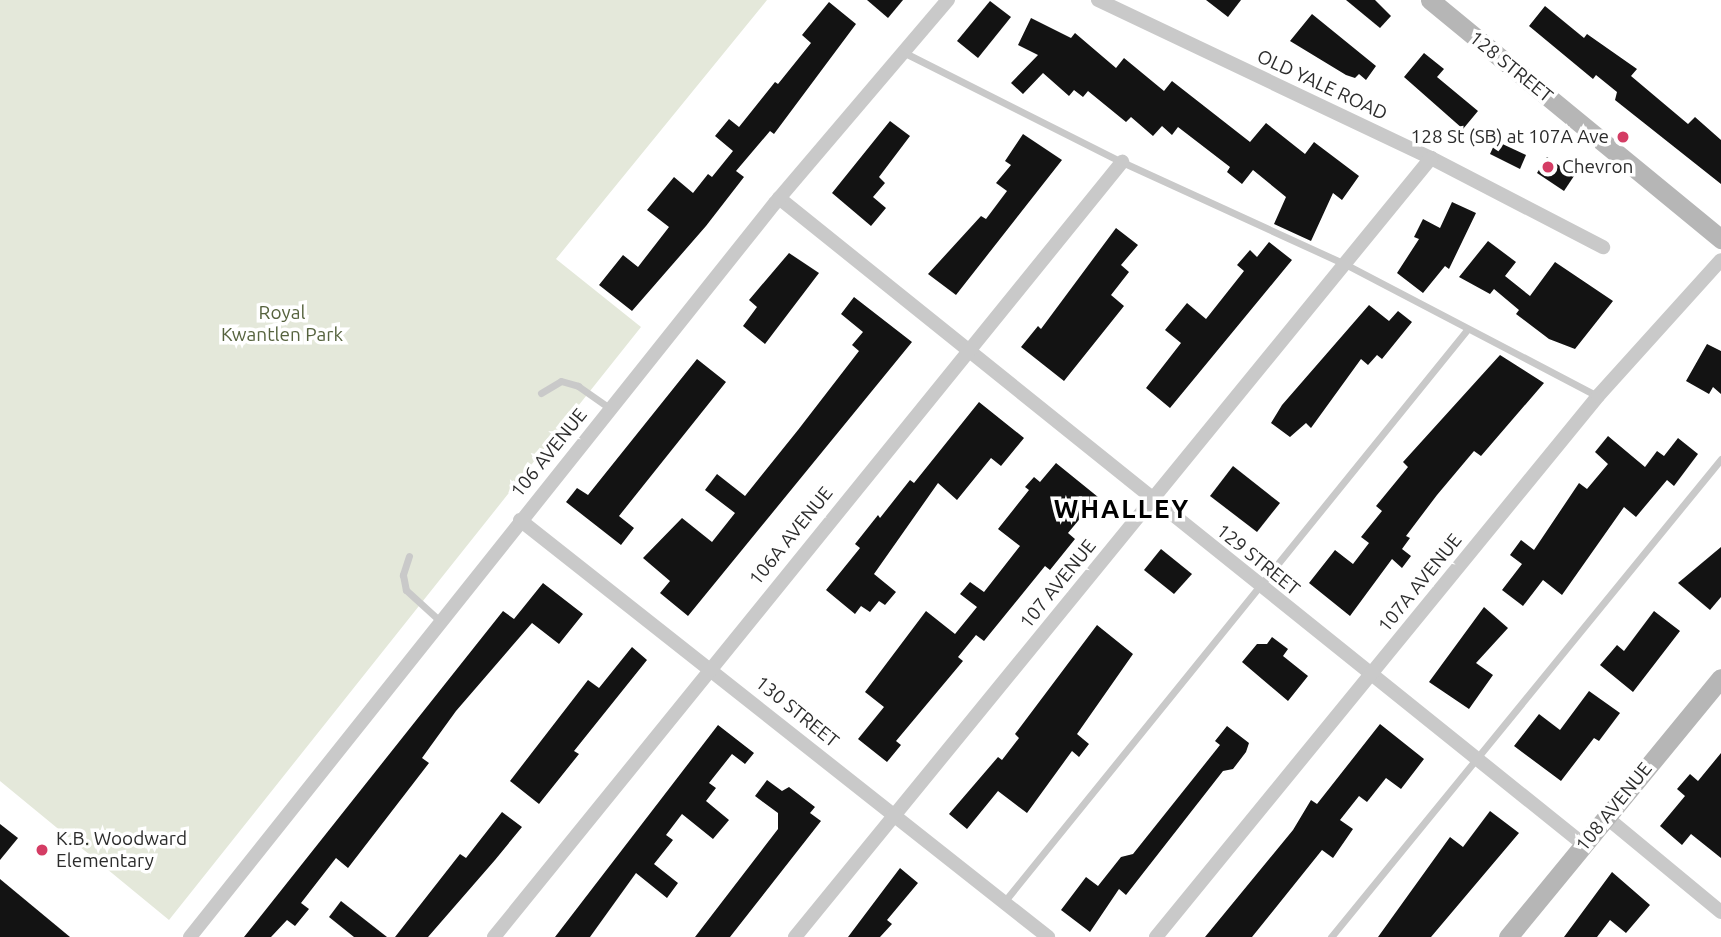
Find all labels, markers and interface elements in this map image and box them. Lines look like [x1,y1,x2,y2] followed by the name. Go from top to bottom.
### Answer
[1465,26,1557,108] street label: 128 STREET
[1253,45,1391,125] street label: OLD YALE ROAD
[1411,126,1609,148] place label: 128 St (SB) at 107A Ave
[1615,129,1631,145] marker: 128 St (SB) at 107A Ave
[1562,156,1633,178] place label: Chevron
[1540,159,1556,175] marker: Chevron
[221,302,343,346] park label: Royal Kwantlen Park
[506,404,592,502] street label: 106 AVENUE
[744,482,838,590] street label: 106A AVENUE
[1055,493,1189,525] district label: WHALLEY
[1212,519,1304,601] street label: 129 STREET
[1373,529,1467,637] street label: 107A AVENUE
[1015,535,1101,633] street label: 107 AVENUE
[751,671,843,753] street label: 130 STREET
[1571,758,1657,856] street label: 108 AVENUE
[56,828,187,872] place label: K.B. Woodward Elementary
[34,842,50,858] marker: K.B. Woodward Elementary

